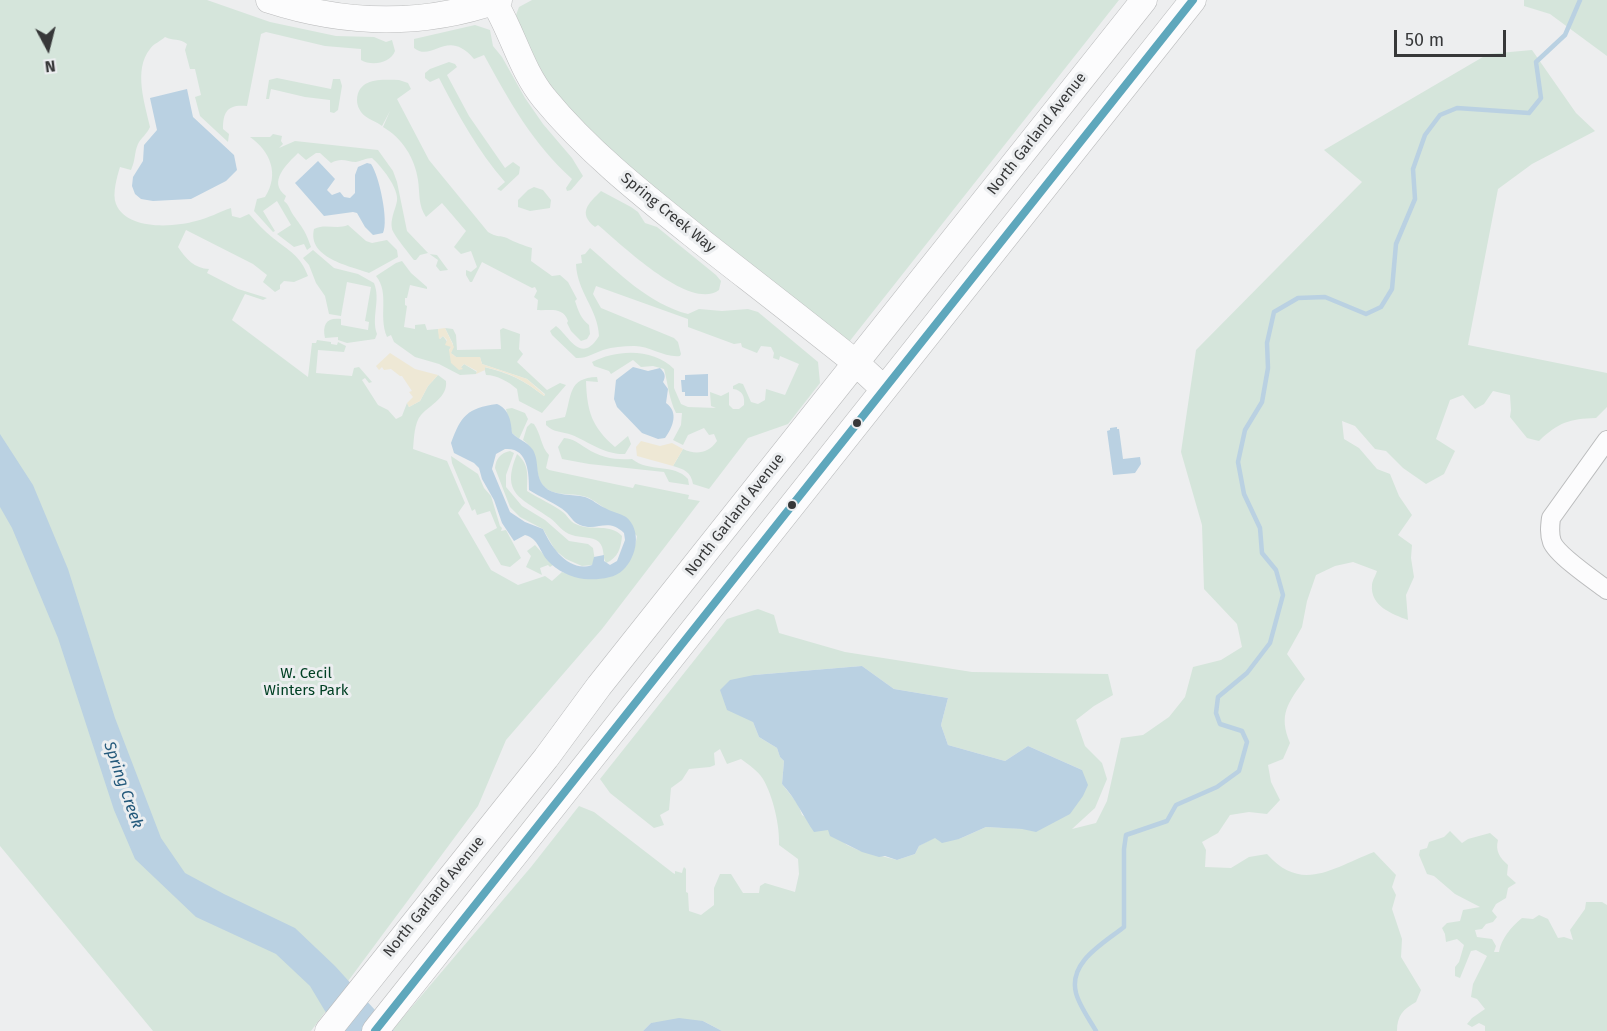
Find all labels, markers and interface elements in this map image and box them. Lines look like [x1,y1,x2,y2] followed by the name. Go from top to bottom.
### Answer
[18,18,78,78] north arrow
[1397,18,1510,56] scale bar
[1405,29,1444,51] text: 50 m
[44,56,57,76] text: N
[984,69,1090,199] street label: North Garland Avenue
[617,169,719,257] street label: Spring Creek Way
[851,417,863,429] unlabelled marker
[682,450,788,580] street label: North Garland Avenue
[786,499,798,511] unlabelled marker
[264,665,348,700] park label: W. Cecil Winters Park
[99,739,147,831] water label: Spring Creek
[380,833,488,961] street label: North Garland Avenue

